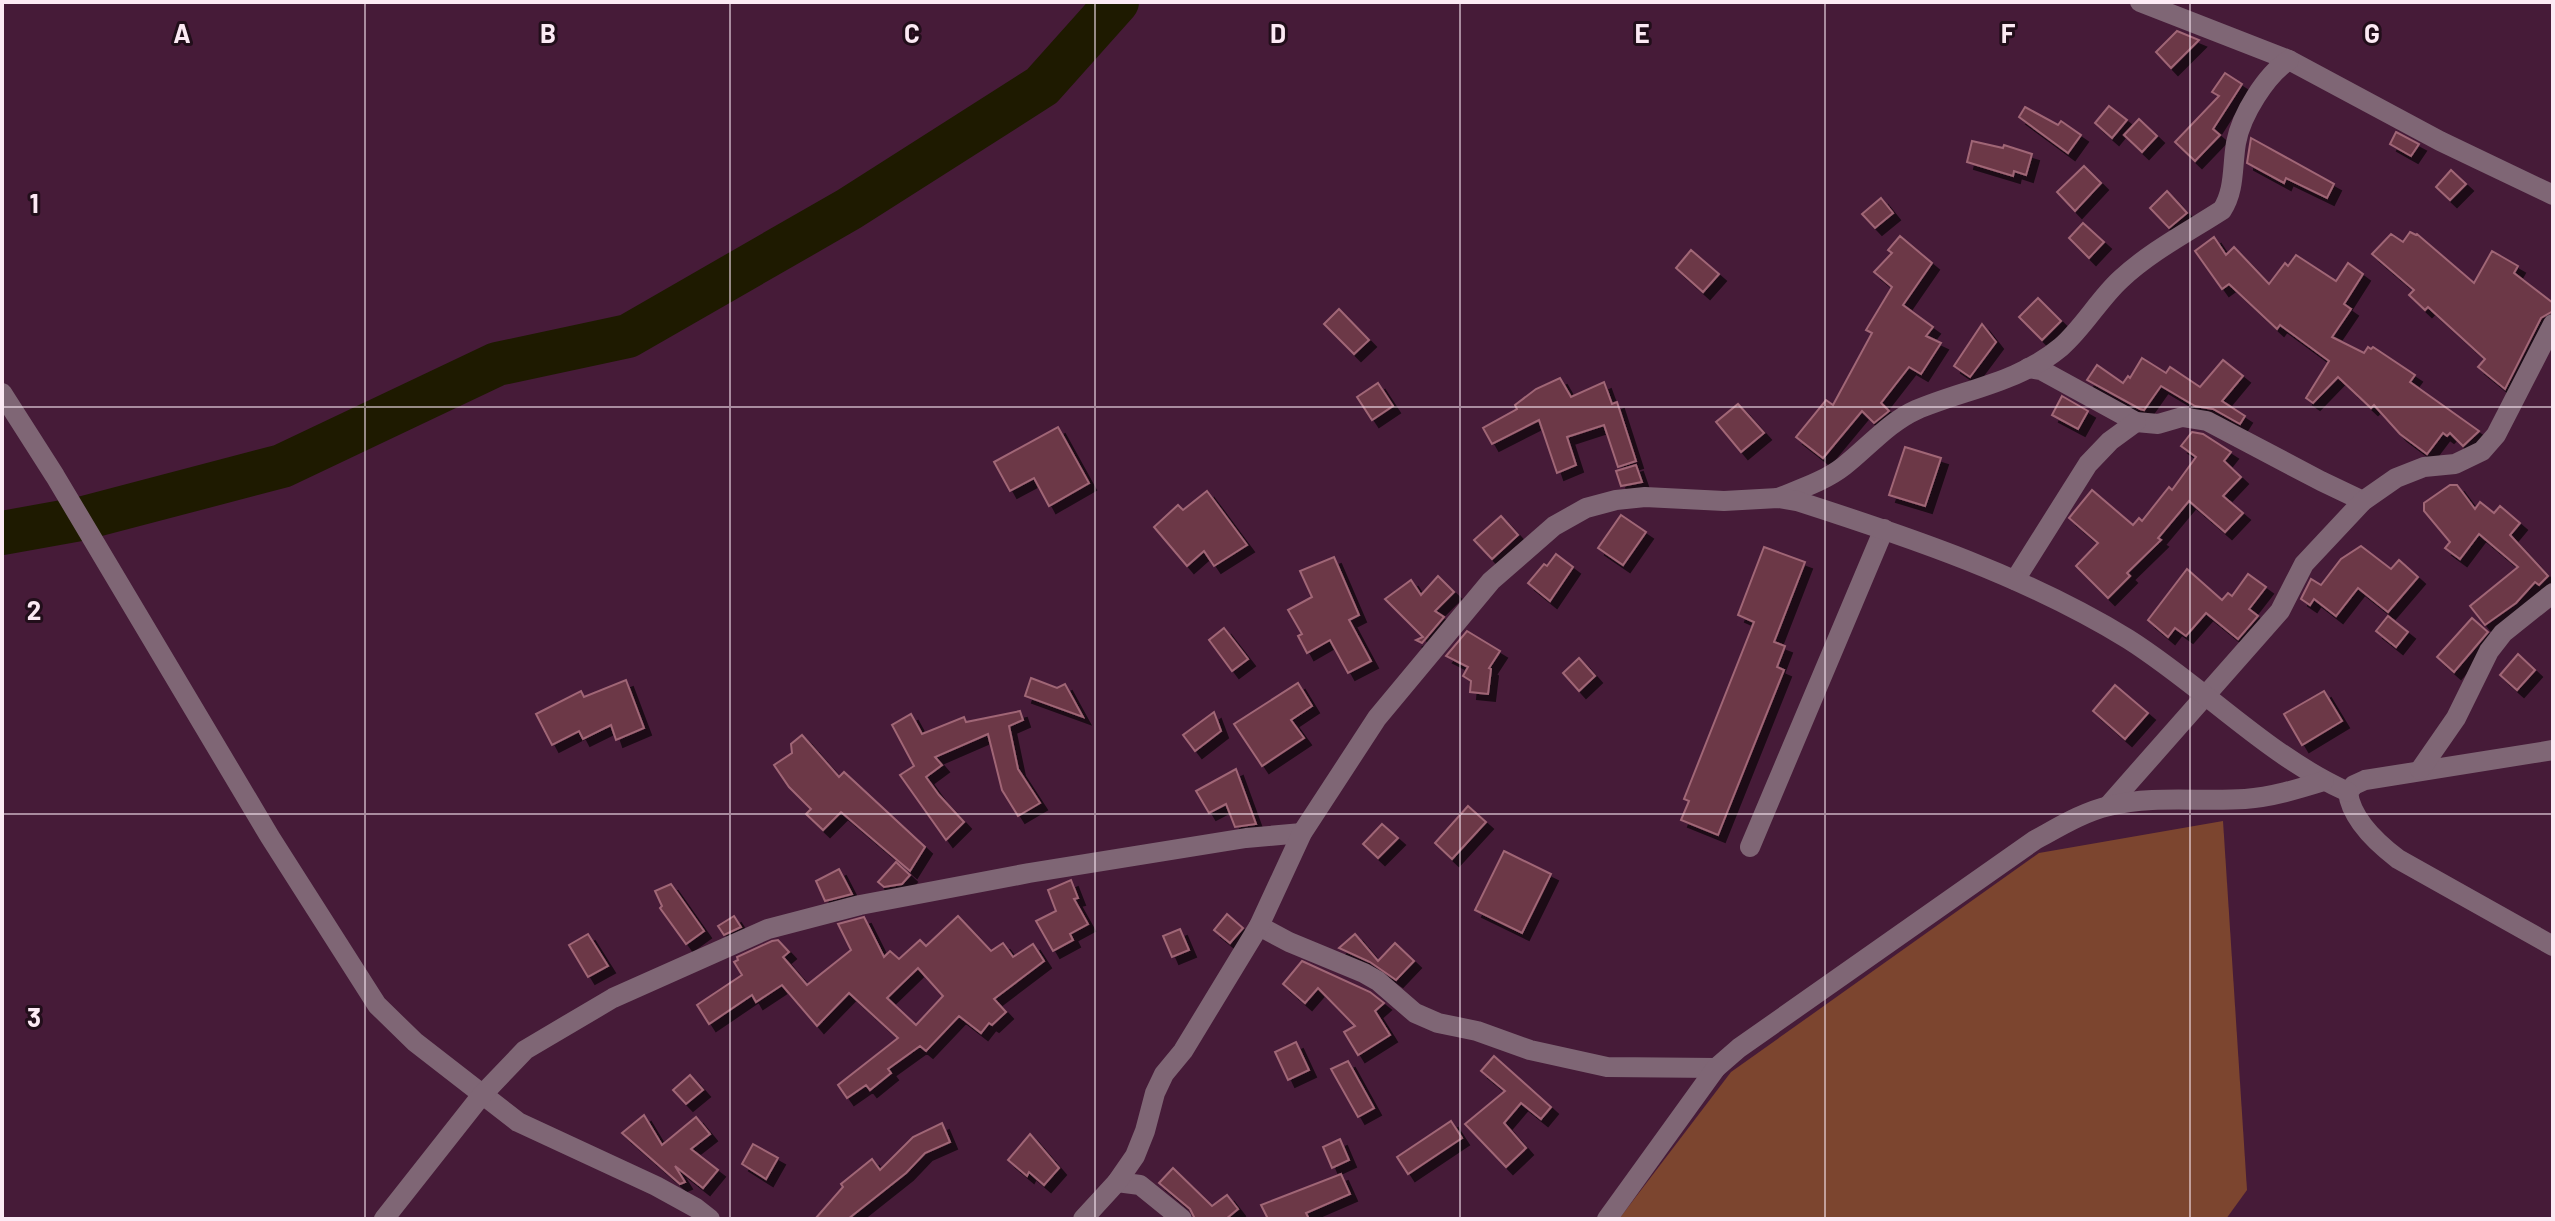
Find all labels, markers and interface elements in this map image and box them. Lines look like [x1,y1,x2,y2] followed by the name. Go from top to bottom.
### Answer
[173,17,191,48] text: A
[540,17,556,48] text: B
[904,17,920,48] text: C
[1270,17,1286,48] text: D
[1634,17,1650,48] text: E
[2001,17,2016,48] text: F
[2364,17,2380,48] text: G
[29,187,39,218] text: 1
[27,594,41,625] text: 2
[27,1001,41,1032] text: 3

